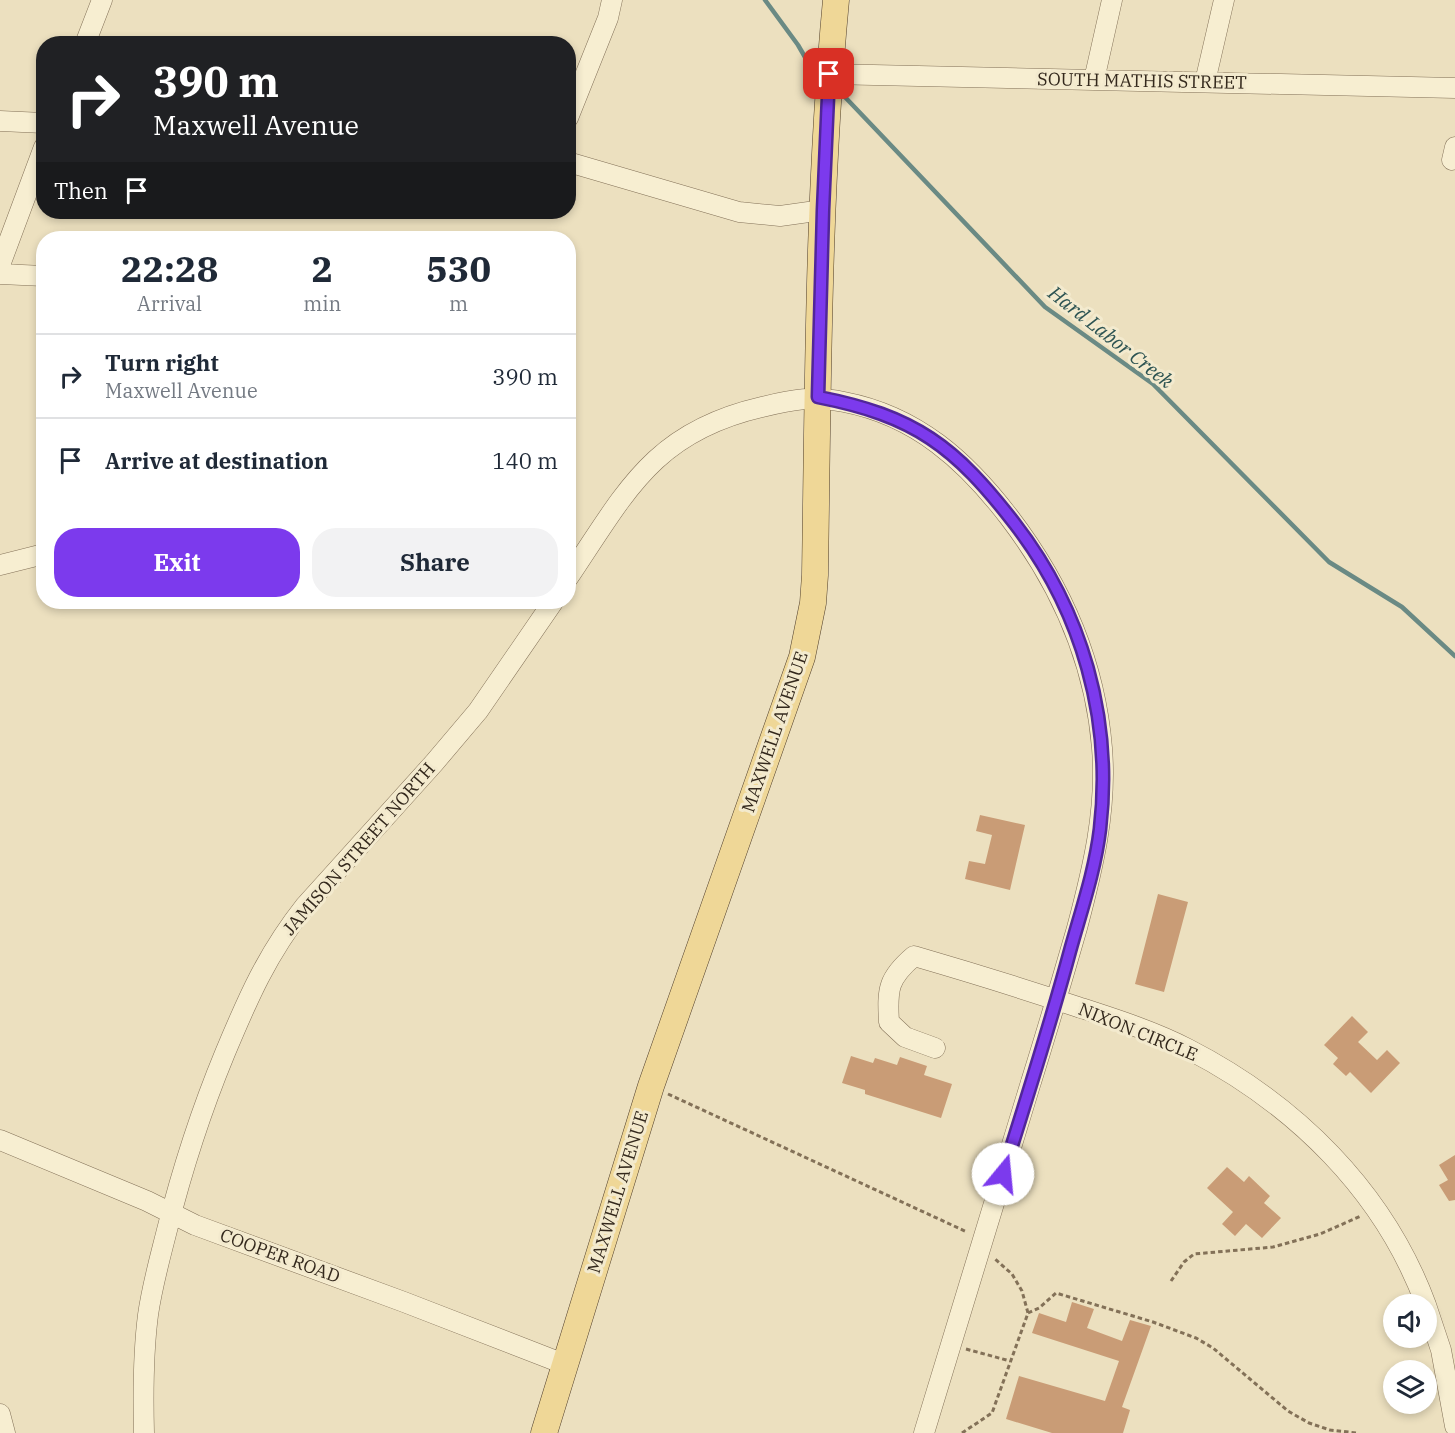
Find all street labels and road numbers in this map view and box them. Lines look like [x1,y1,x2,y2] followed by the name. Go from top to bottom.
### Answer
[1037,67,1247,94] street label: SOUTH MATHIS STREET
[736,648,813,815] street label: MAXWELL AVENUE
[277,758,440,940] street label: JAMISON STREET NORTH
[1075,997,1201,1066] street label: NIXON CIRCLE
[582,1108,653,1276] street label: MAXWELL AVENUE
[217,1223,343,1288] street label: COOPER ROAD

